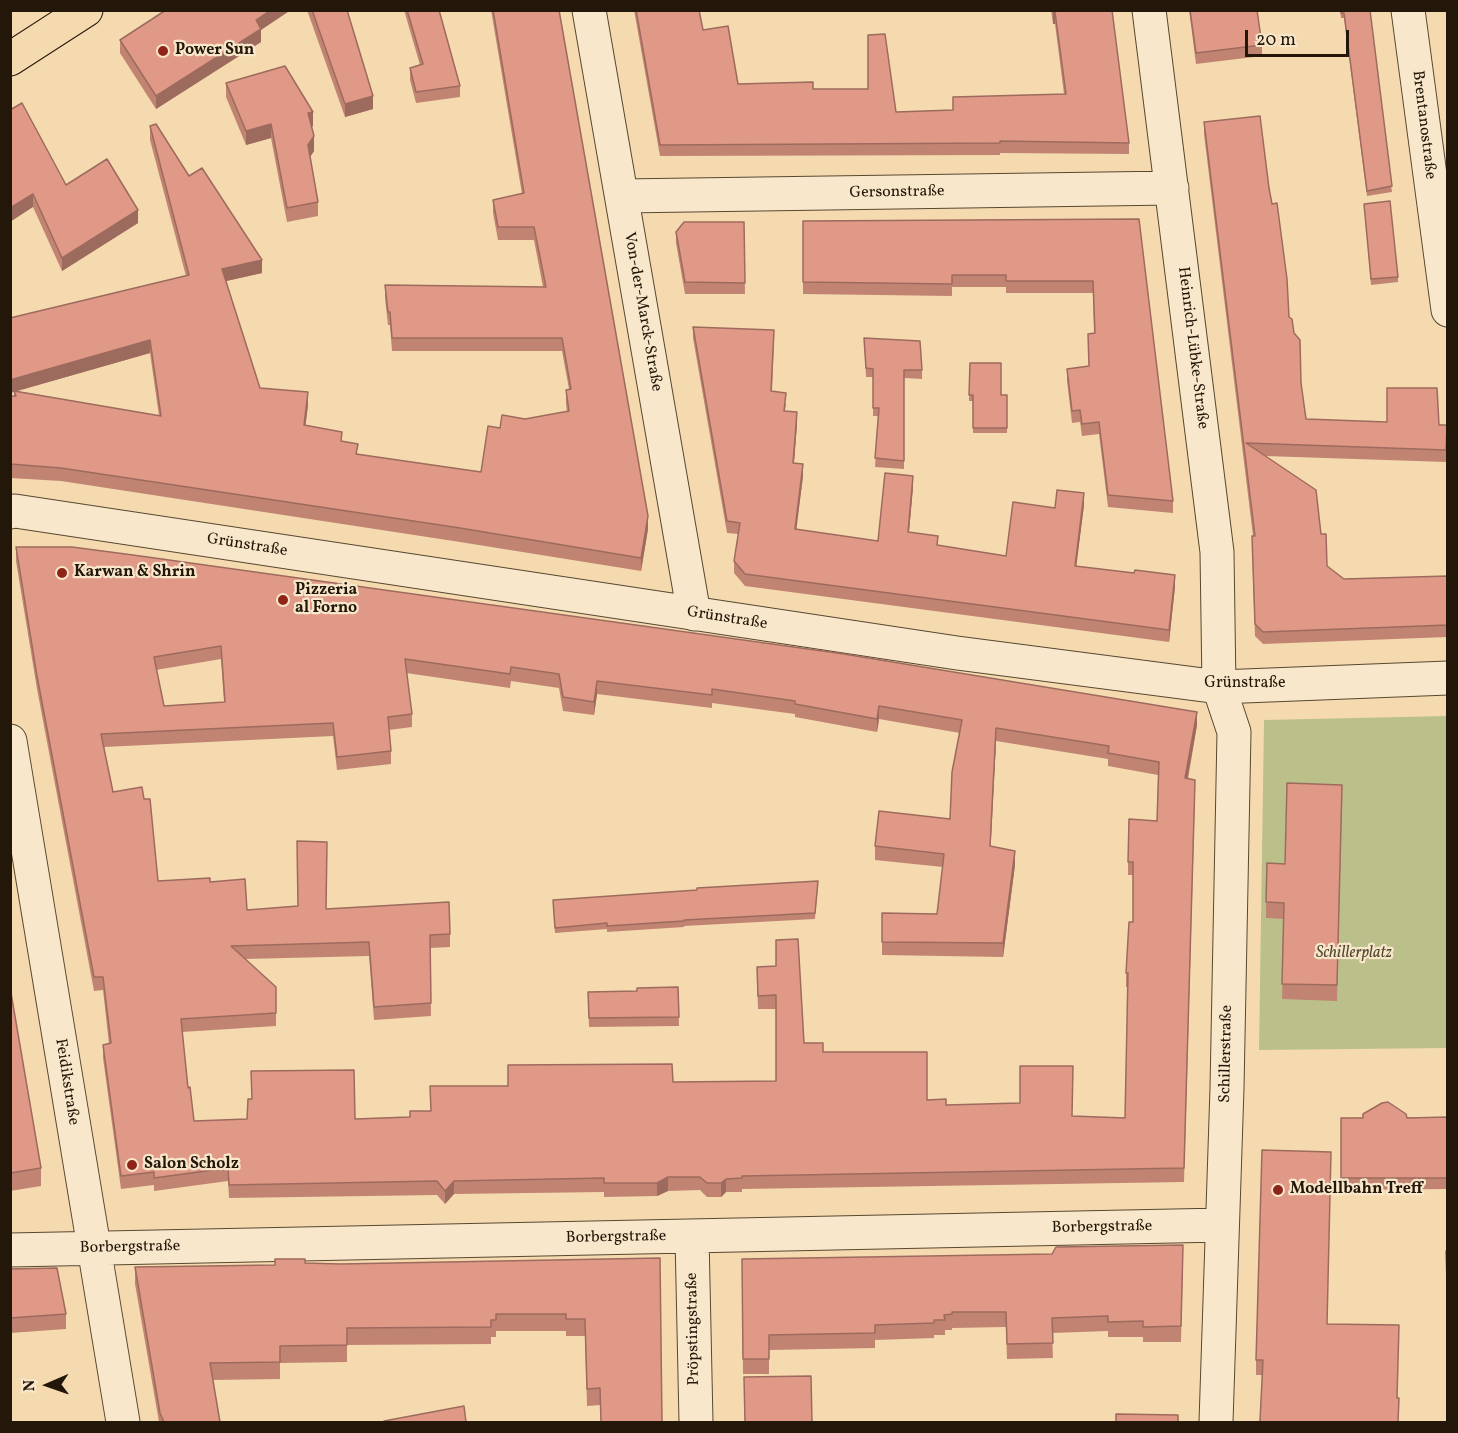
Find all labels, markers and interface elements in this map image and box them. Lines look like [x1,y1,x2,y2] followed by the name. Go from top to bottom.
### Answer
[1248,18,1352,56] scale bar
[1256,28,1296,53] text: 20 m
[175,41,254,61] place label: Power Sun
[156,44,170,58] marker: Power Sun
[1407,69,1439,181] street label: Brentanostraße
[849,183,945,203] street label: Gersonstraße
[619,231,665,393] street label: Von-der-Marck-Straße
[1172,266,1212,430] street label: Heinrich-Lübke-Straße
[205,530,289,562] street label: Grünstraße
[74,563,196,583] place label: Karwan & Shrin
[55,566,69,580] marker: Karwan & Shrin
[295,581,357,619] place label: Pizzeria al Forno
[276,593,290,607] marker: Pizzeria al Forno
[685,603,769,635] street label: Grünstraße
[1204,674,1286,694] street label: Grünstraße
[1316,944,1392,964] park label: Schillerplatz
[1217,1005,1237,1103] street label: Schillerstraße
[50,1037,82,1127] street label: Feidikstraße
[144,1155,239,1175] place label: Salon Scholz
[125,1158,139,1172] marker: Salon Scholz
[1290,1180,1423,1200] place label: Modellbahn Treff
[1271,1183,1285,1197] marker: Modellbahn Treff
[1051,1218,1153,1238] street label: Borbergstraße
[565,1228,667,1248] street label: Borbergstraße
[79,1238,181,1258] street label: Borbergstraße
[683,1272,705,1386] street label: Pröpstingstraße
[18,1355,78,1415] north arrow
[19,1379,41,1392] text: N

